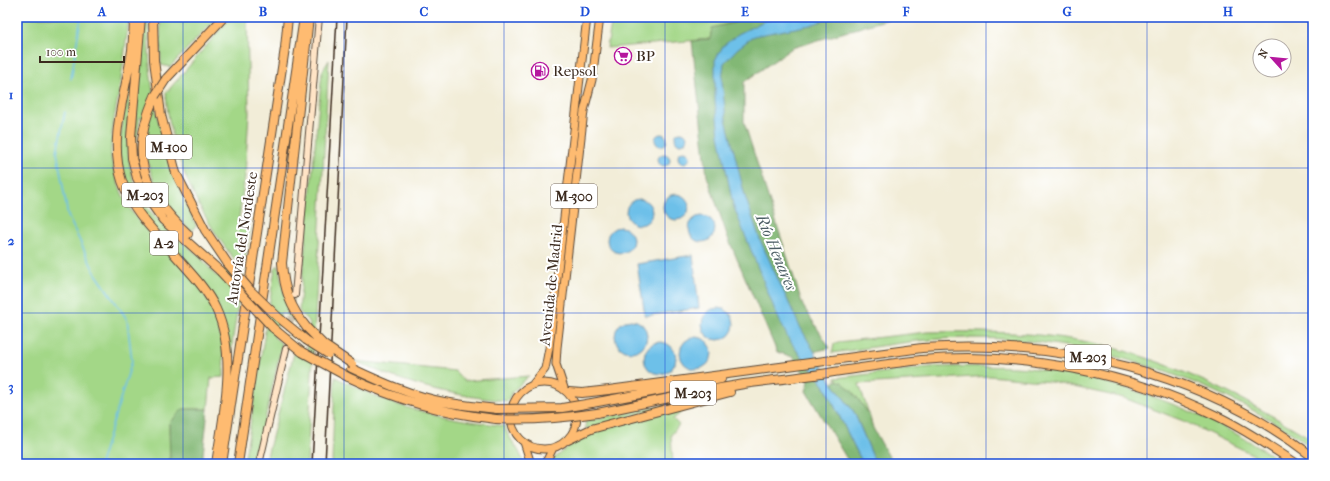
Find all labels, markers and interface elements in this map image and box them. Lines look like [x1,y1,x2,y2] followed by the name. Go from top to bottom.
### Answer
[97,4,107,19] text: A
[259,4,268,19] text: B
[420,4,429,19] text: C
[580,4,590,19] text: D
[741,4,749,19] text: E
[902,4,910,19] text: F
[1062,4,1072,19] text: G
[1223,4,1234,19] text: H
[40,38,124,64] scale bar
[1252,38,1292,78] north arrow
[46,45,76,59] text: 100 m
[613,46,633,66] supermarket icon: BP
[1256,46,1272,60] text: N
[636,47,655,65] place label: BP
[530,61,550,81] fuel station icon: Repsol
[553,62,596,80] place label: Repsol
[9,87,14,102] text: 1
[146,135,192,159] road number: M-100
[222,170,261,307] street label: Autovía del Nordeste
[122,183,168,207] road number: M-203
[551,184,597,208] road number: M-300
[752,210,802,294] water label: Río Henares
[536,223,566,348] street label: Avenida de Madrid
[150,231,178,255] road number: A-2
[8,233,15,248] text: 2
[1065,345,1111,369] road number: M-203
[8,379,14,395] text: 3
[670,381,716,405] road number: M-203

